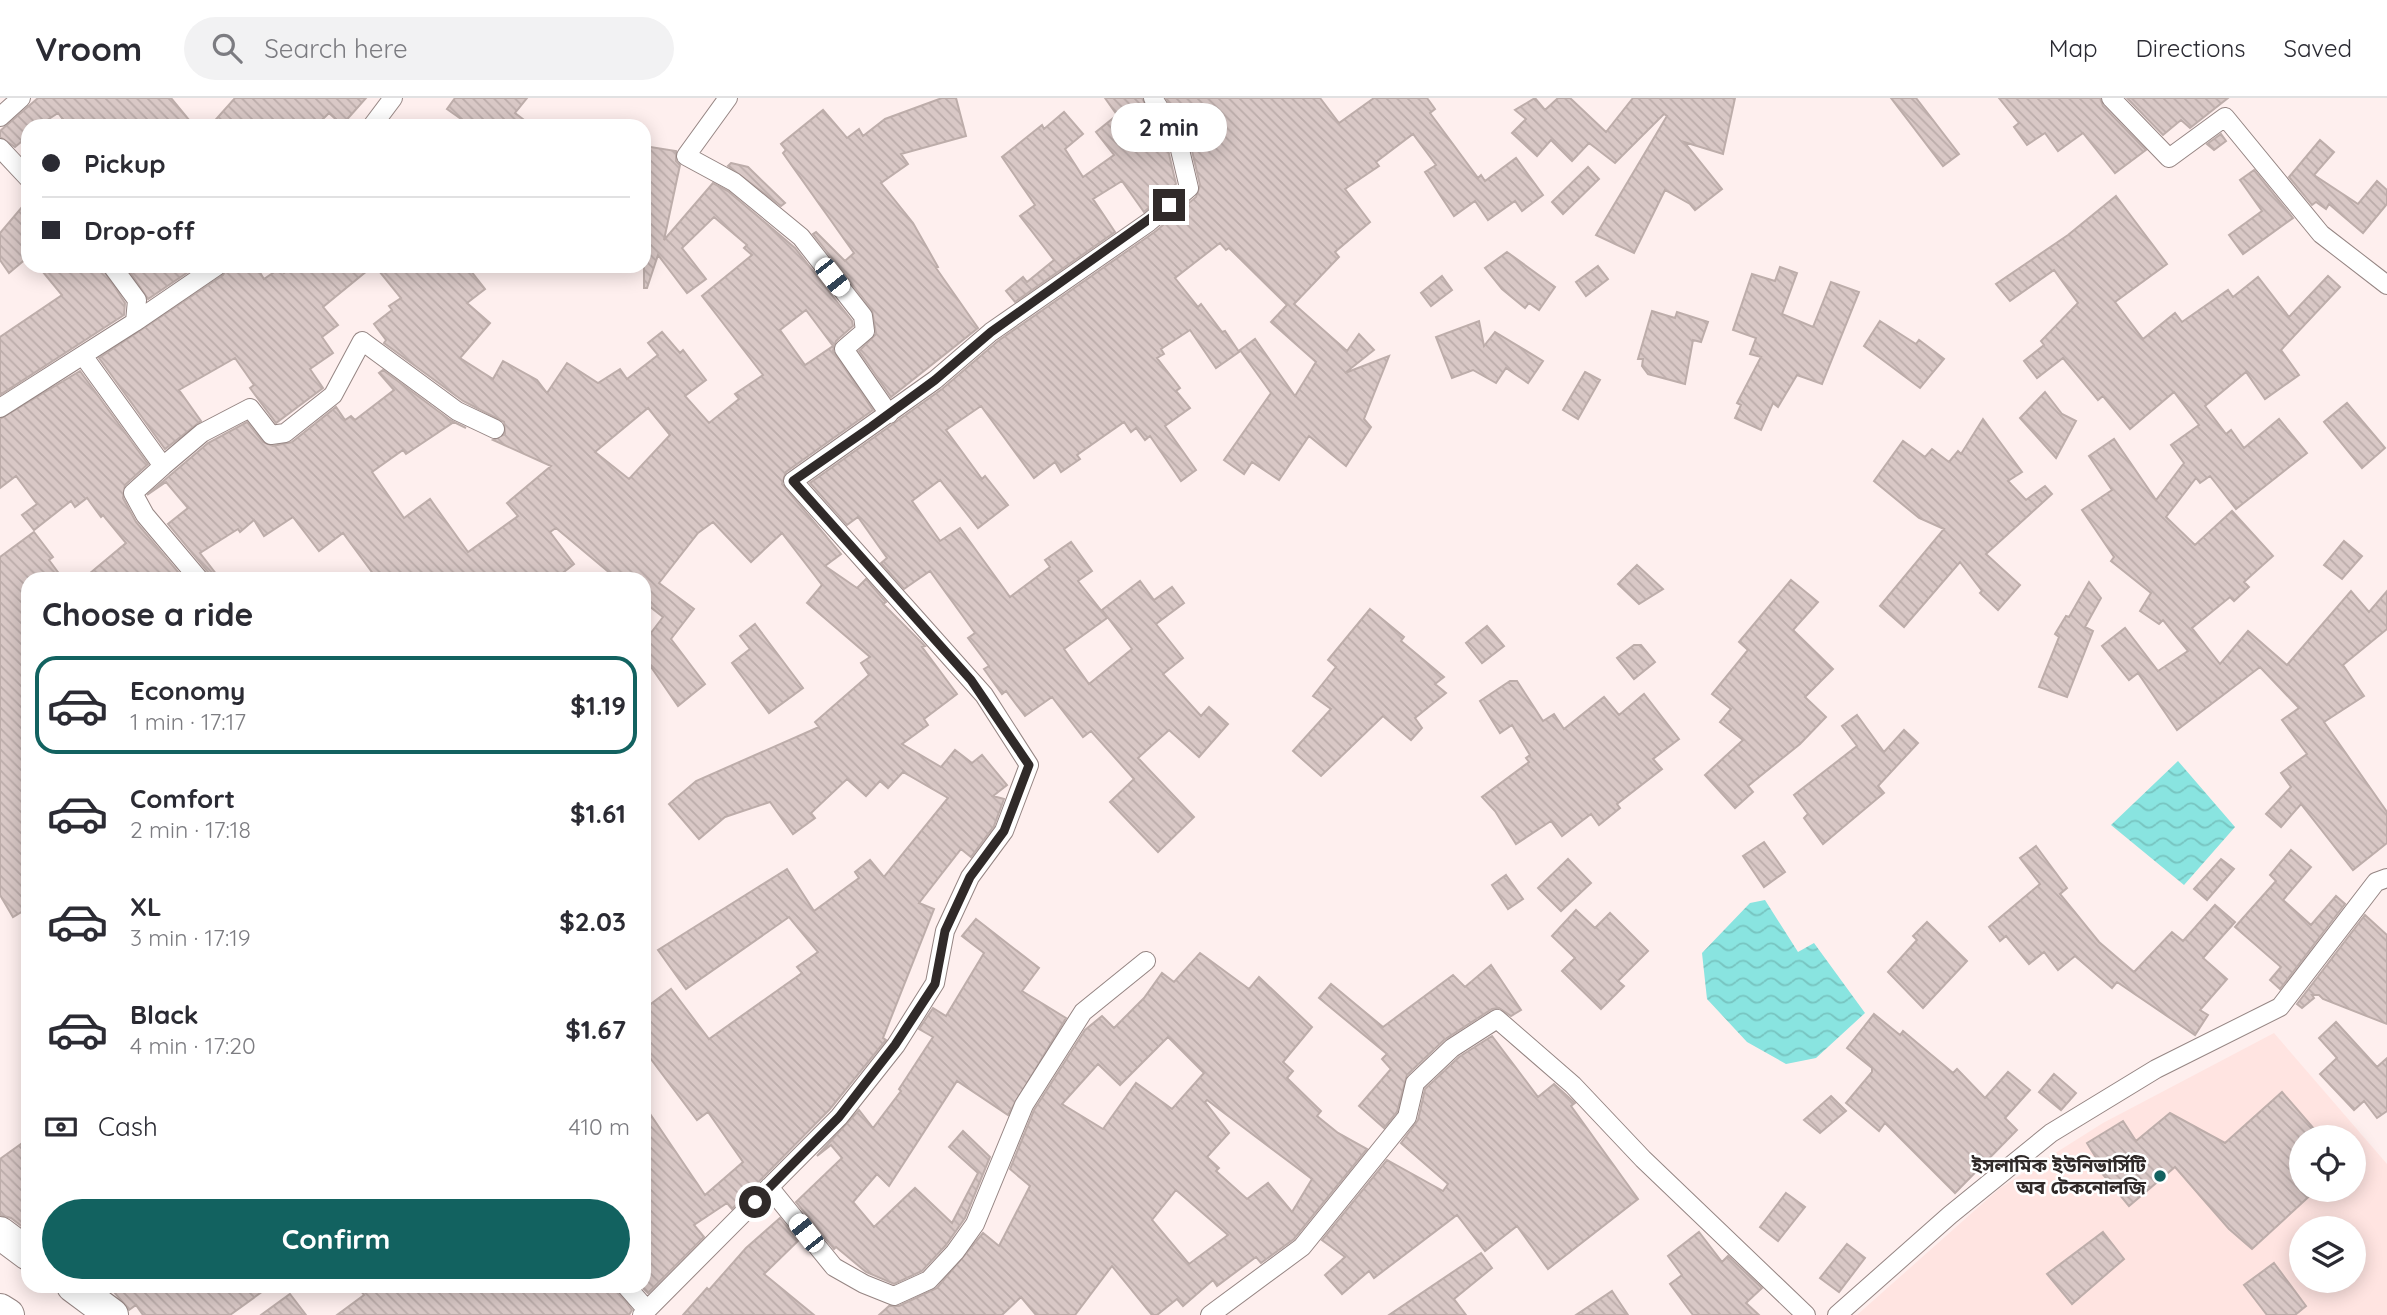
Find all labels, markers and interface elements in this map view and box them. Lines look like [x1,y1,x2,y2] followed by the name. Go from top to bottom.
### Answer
[184,17,674,80] search box
[35,28,142,69] text: Vroom
[208,29,246,67] icon: search
[264,32,408,65] text: Search here
[2049,33,2098,63] text: Map
[2136,33,2246,63] text: Directions
[2284,33,2352,63] text: Saved
[1111,104,1227,153] callout: 2 min
[1139,113,1199,142] text: 2 min
[84,147,166,180] text: Pickup
[1153,189,1185,221] route end
[84,214,195,247] text: Drop-off
[811,254,854,300] car
[42,594,254,634] text: Choose a ride
[46,674,109,737] icon: car
[130,674,245,707] text: Economy
[570,689,626,722] text: $1.19
[130,707,246,736] text: 1 min · 17:17
[46,782,109,845] icon: car
[130,782,235,815] text: Comfort
[570,797,626,830] text: $1.61
[130,815,251,844] text: 2 min · 17:18
[46,890,109,953] icon: car
[130,890,162,923] text: XL
[559,905,626,938] text: $2.03
[130,923,251,952] text: 3 min · 17:19
[46,998,109,1061] icon: car
[130,998,199,1031] text: Black
[565,1013,626,1046] text: $1.67
[130,1031,256,1060] text: 4 min · 17:20
[42,1108,80,1146] icon: cash
[98,1110,158,1143] text: Cash
[569,1112,630,1141] text: 410 m
[2289,1125,2366,1293] map controls
[2289,1125,2366,1202] button: locate
[1971,1153,2147,1199] place label: ইসলামিক ইউনিভার্সিটি অব টেকনোলজি
[2152,1168,2168,1184] marker: ইসলামিক ইউনিভার্সিটি অব টেকনোলজি
[739,1186,771,1218] route start
[42,1199,630,1279] button: Confirm
[785,1210,828,1256] car
[2289,1216,2366,1293] button: layers

